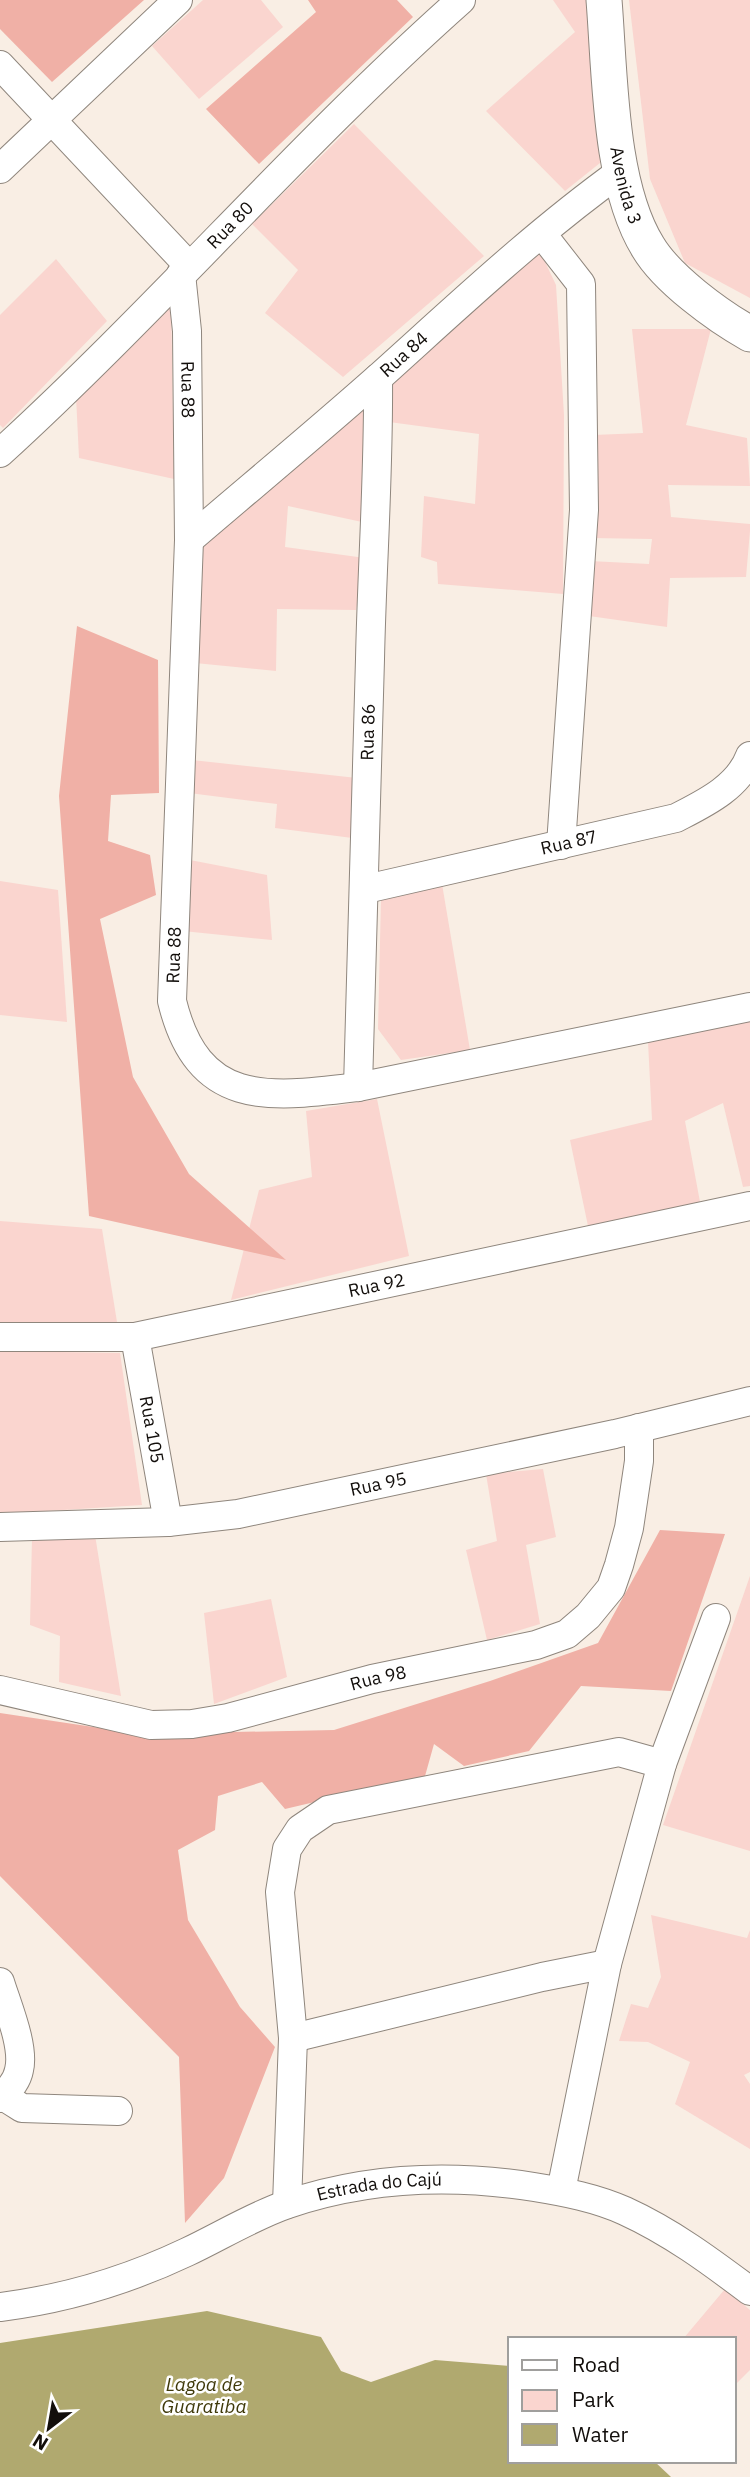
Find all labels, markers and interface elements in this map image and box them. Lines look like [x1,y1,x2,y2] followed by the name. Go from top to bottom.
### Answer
[605,145,647,228] street label: Avenida 3
[202,196,258,253] street label: Rua 80
[375,326,433,382] street label: Rua 84
[176,361,200,418] street label: Rua 88
[355,703,380,761] street label: Rua 86
[538,824,599,860] street label: Rua 87
[161,926,186,984] street label: Rua 88
[346,1268,407,1302] street label: Rua 92
[135,1394,169,1465] street label: Rua 105
[348,1467,409,1501] street label: Rua 95
[347,1660,408,1695] street label: Rua 98
[314,2168,442,2206] street label: Estrada do Cajú
[508,2337,736,2463] legend
[572,2350,620,2378] text: Road
[161,2372,247,2418] water label: Lagoa de Guaratiba
[572,2385,615,2413] text: Park
[14,2393,84,2463] north arrow
[572,2420,629,2448] text: Water
[28,2429,52,2456] text: N

